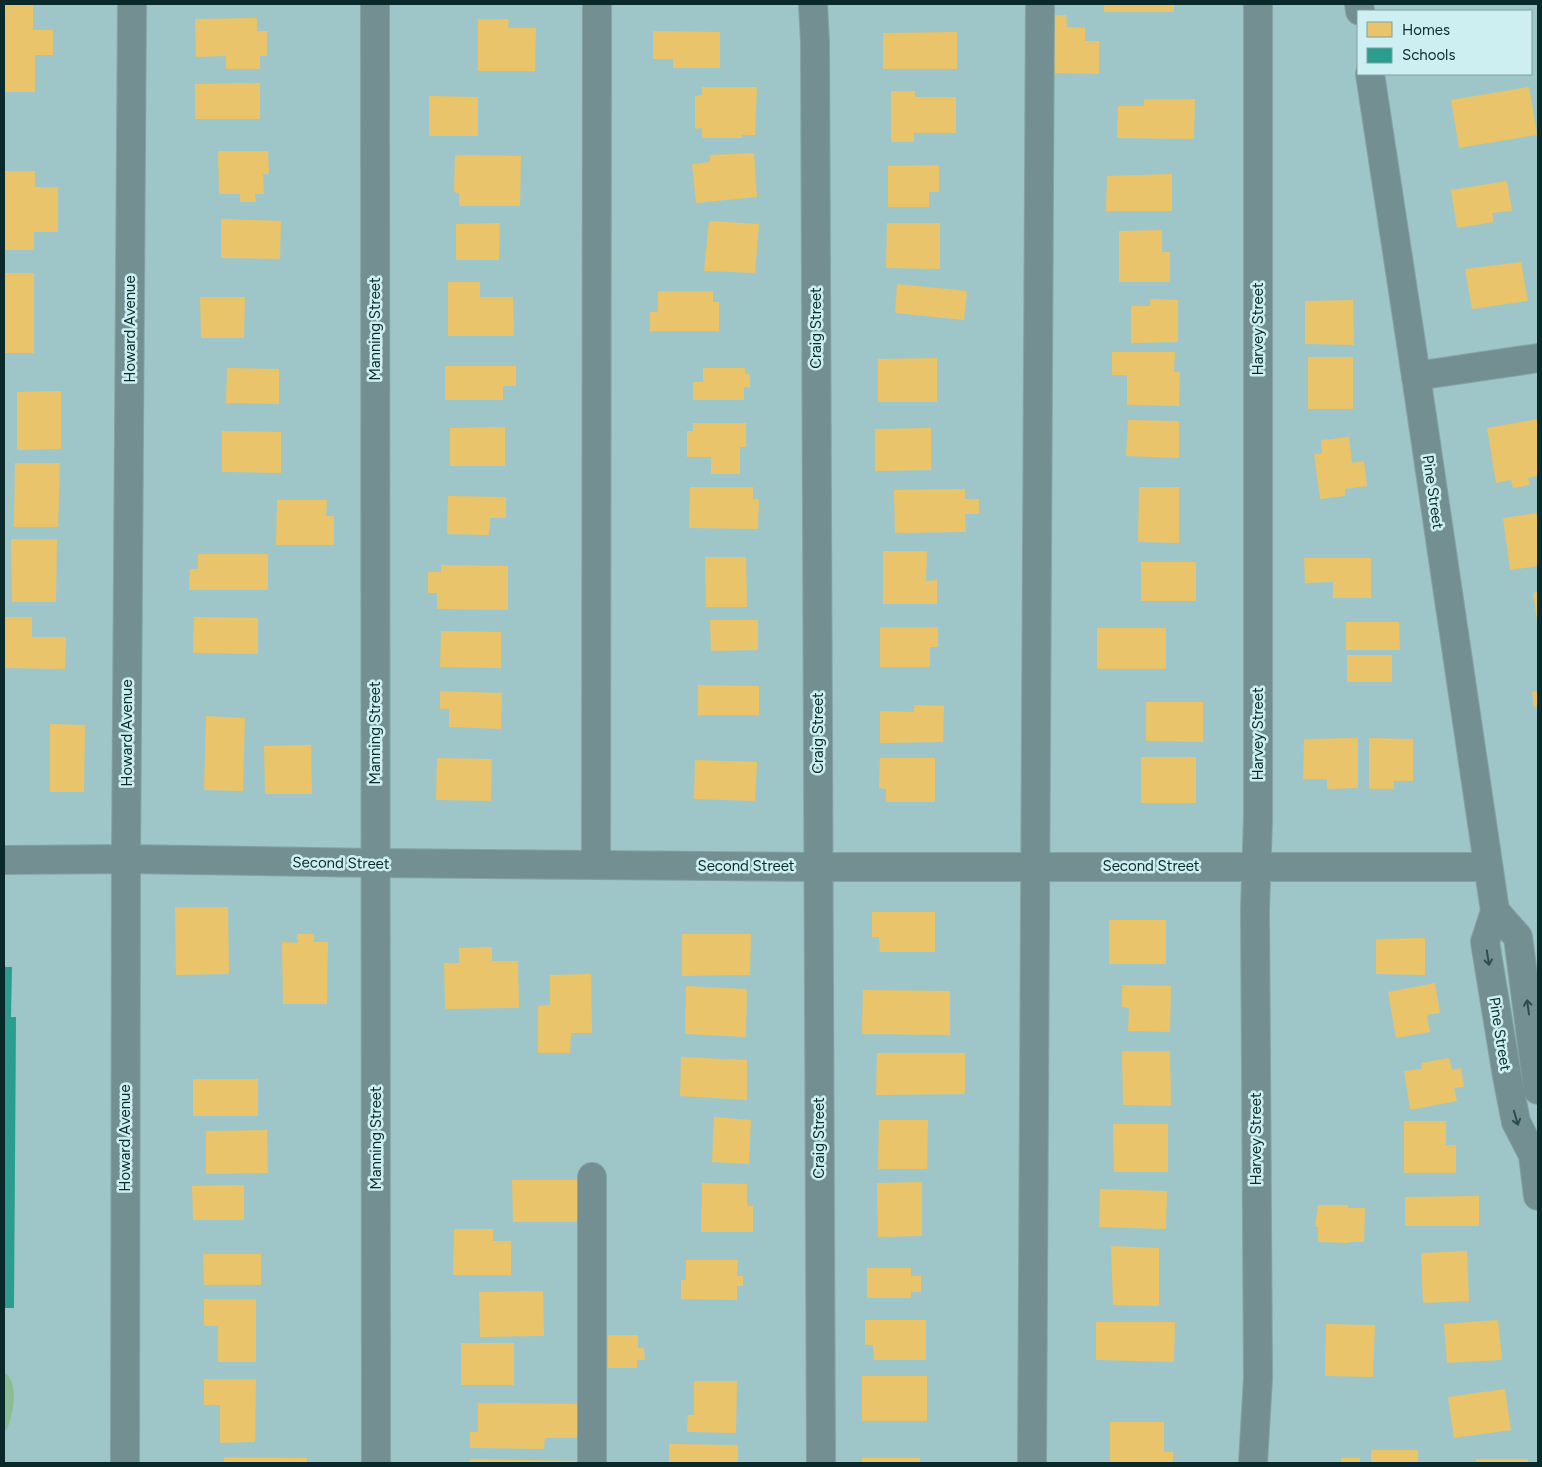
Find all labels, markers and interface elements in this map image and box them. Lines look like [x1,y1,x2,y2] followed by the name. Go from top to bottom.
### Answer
[1357,10,1532,75] legend
[1402,21,1450,39] text: Homes
[1402,46,1455,64] text: Schools
[121,275,139,383] street label: Howard Avenue
[366,277,384,381] street label: Manning Street
[1249,282,1267,376] street label: Harvey Street
[807,287,825,369] street label: Craig Street
[1419,454,1447,530] street label: Pine Street
[118,679,136,787] street label: Howard Avenue
[366,681,384,785] street label: Manning Street
[1249,687,1267,781] street label: Harvey Street
[809,692,827,774] street label: Craig Street
[292,853,390,873] street label: Second Street
[697,857,795,875] street label: Second Street
[1102,857,1200,875] street label: Second Street
[1483,950,1493,966] one-way arrow
[1485,996,1515,1072] street label: Pine Street
[1522,999,1532,1015] one-way arrow
[116,1084,134,1192] street label: Howard Avenue
[367,1086,385,1190] street label: Manning Street
[1247,1092,1265,1186] street label: Harvey Street
[810,1097,828,1179] street label: Craig Street
[1511,1110,1521,1126] one-way arrow

